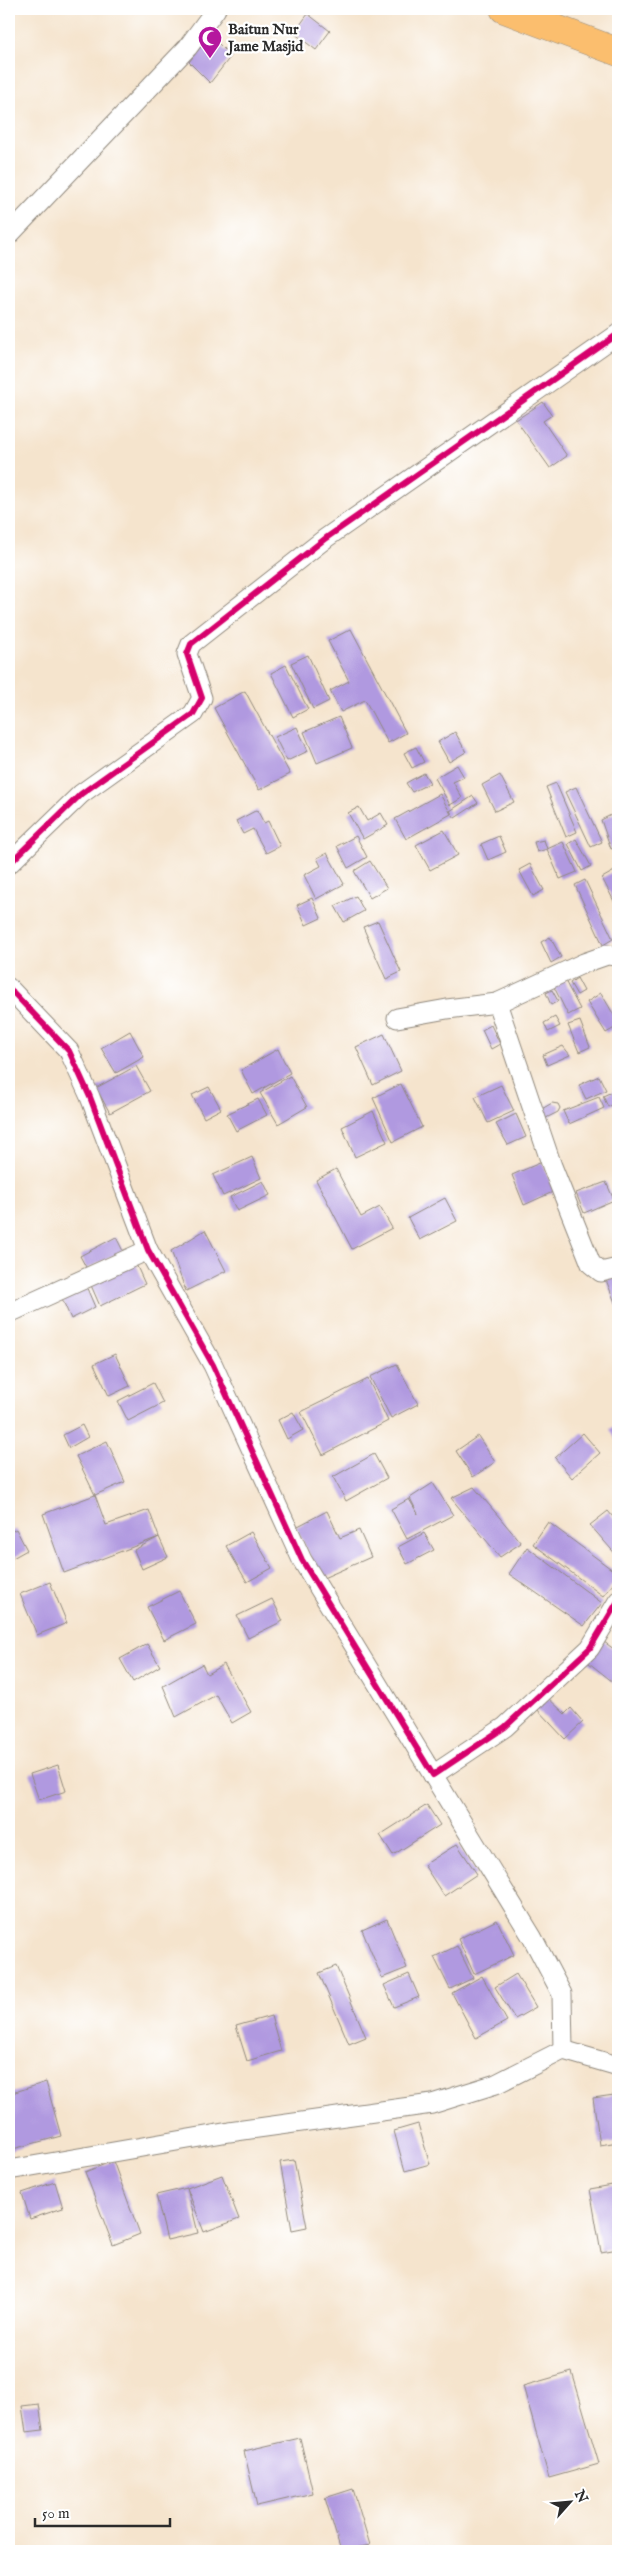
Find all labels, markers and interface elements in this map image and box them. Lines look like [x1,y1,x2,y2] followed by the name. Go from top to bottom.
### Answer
[226,20,304,56] place label: Baitun Nur Jame Masjid
[197,25,223,59] mosque icon: Baitun Nur Jame Masjid
[544,2478,594,2528] north arrow
[569,2486,591,2506] text: N
[35,2495,170,2527] scale bar
[42,2504,70,2523] text: 50 m

